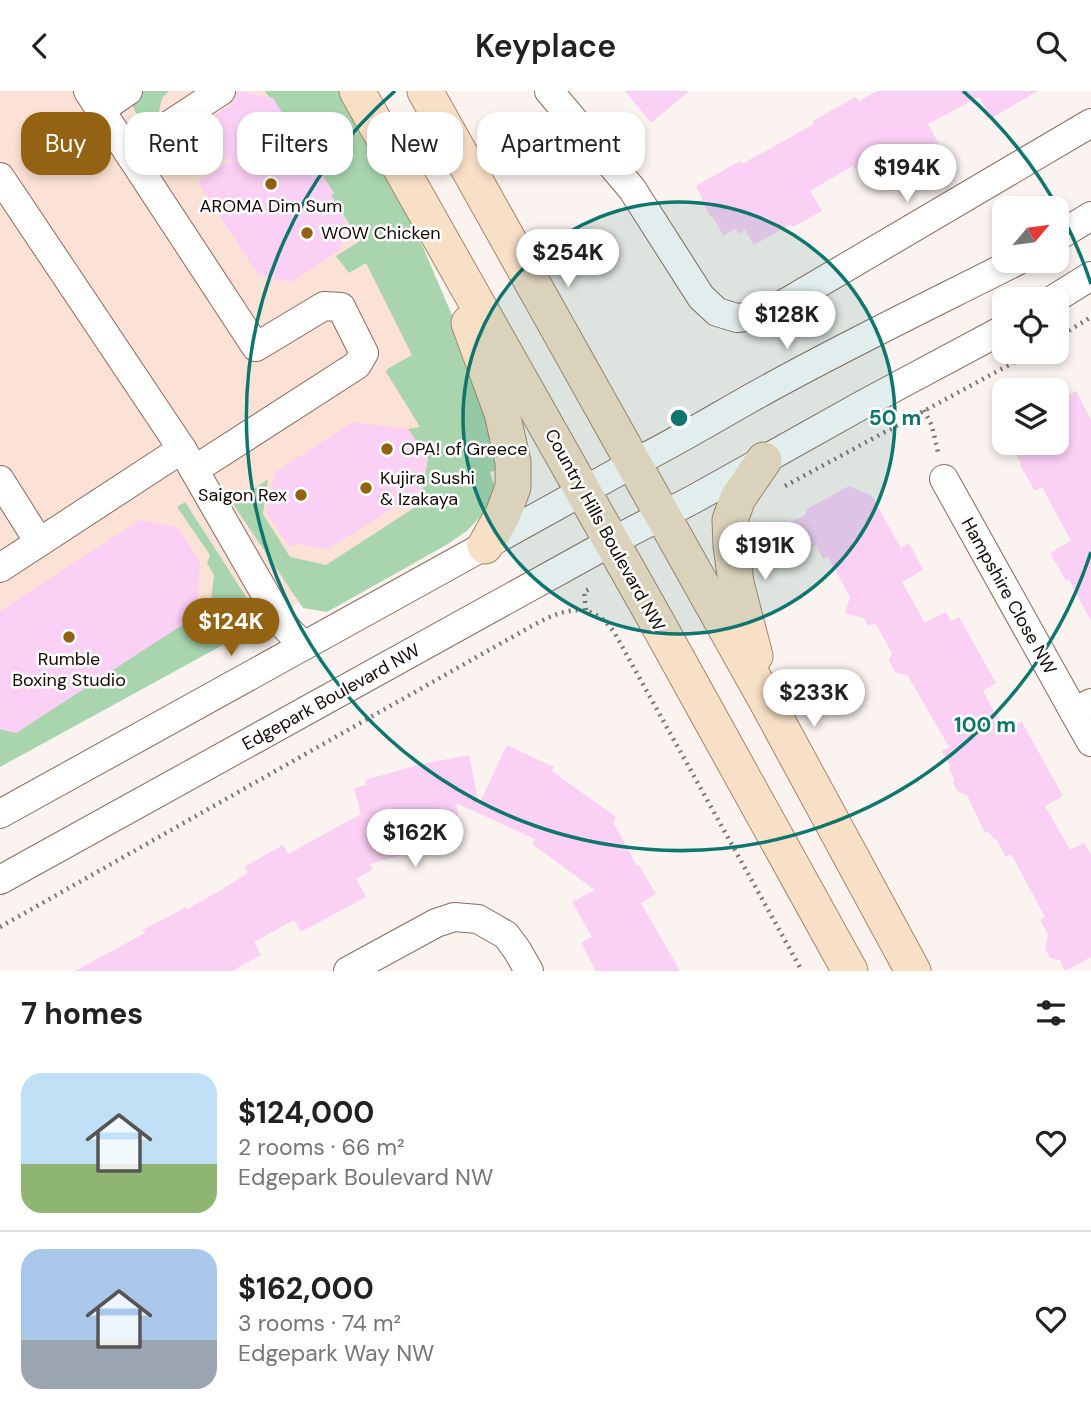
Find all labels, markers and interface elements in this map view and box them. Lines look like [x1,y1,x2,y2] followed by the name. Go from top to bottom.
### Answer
[475,25,616,67] text: Keyplace
[21,27,59,65] icon: back
[1032,27,1070,65] icon: search
[21,112,111,175] chip: Buy
[125,112,223,175] chip: Rent
[237,112,353,175] chip: Filters
[367,112,463,175] chip: New
[477,112,645,175] chip: Apartment
[858,145,956,204] pin: $194K
[874,152,940,182] text: $194K
[263,176,279,192] marker: AROMA Dim Sum
[200,194,342,218] place label: AROMA Dim Sum
[992,196,1069,273] north arrow
[992,196,1069,455] map controls
[321,221,441,245] place label: WOW Chicken
[299,225,315,241] marker: WOW Chicken
[519,229,617,289] pin: $254K
[532,237,604,267] text: $254K
[992,287,1069,364] button: locate
[738,292,836,351] pin: $128K
[755,299,819,329] text: $128K
[992,378,1069,455] button: layers
[869,404,921,432] text: 50 m
[667,406,691,430] centre of rings
[539,424,671,636] street label: Country Hills Boulevard NW
[401,437,528,461] place label: OPA! of Greece
[379,441,395,457] marker: OPA! of Greece
[380,466,475,511] place label: Kujira Sushi & Izakaya
[358,480,374,496] marker: Kujira Sushi & Izakaya
[198,483,287,507] place label: Saigon Rex
[293,487,309,503] marker: Saigon Rex
[956,513,1062,679] street label: Hampshire Close NW
[716,523,814,582] pin: $191K
[735,530,795,560] text: $191K
[182,599,280,658] pin: $124K
[198,606,264,636] text: $124K
[61,629,77,645] marker: Rumble Boxing Studio
[238,638,424,756] street label: Edgepark Boulevard NW
[12,647,126,692] place label: Rumble Boxing Studio
[765,669,863,729] pin: $233K
[779,677,849,707] text: $233K
[954,711,1016,739] text: 100 m
[366,809,464,869] pin: $162K
[383,817,447,847] text: $162K
[21,994,143,1033] text: 7 homes
[1032,994,1070,1032] icon: filters
[238,1093,374,1132] text: $124,000
[77,1101,161,1185] icon: home
[1032,1124,1070,1162] icon: heart
[238,1132,405,1162] text: 2 rooms · 66 m²
[238,1162,493,1192] text: Edgepark Boulevard NW
[238,1269,374,1308] text: $162,000
[77,1277,161,1361] icon: home
[1032,1300,1070,1338] icon: heart
[238,1308,401,1338] text: 3 rooms · 74 m²
[238,1338,434,1368] text: Edgepark Way NW

